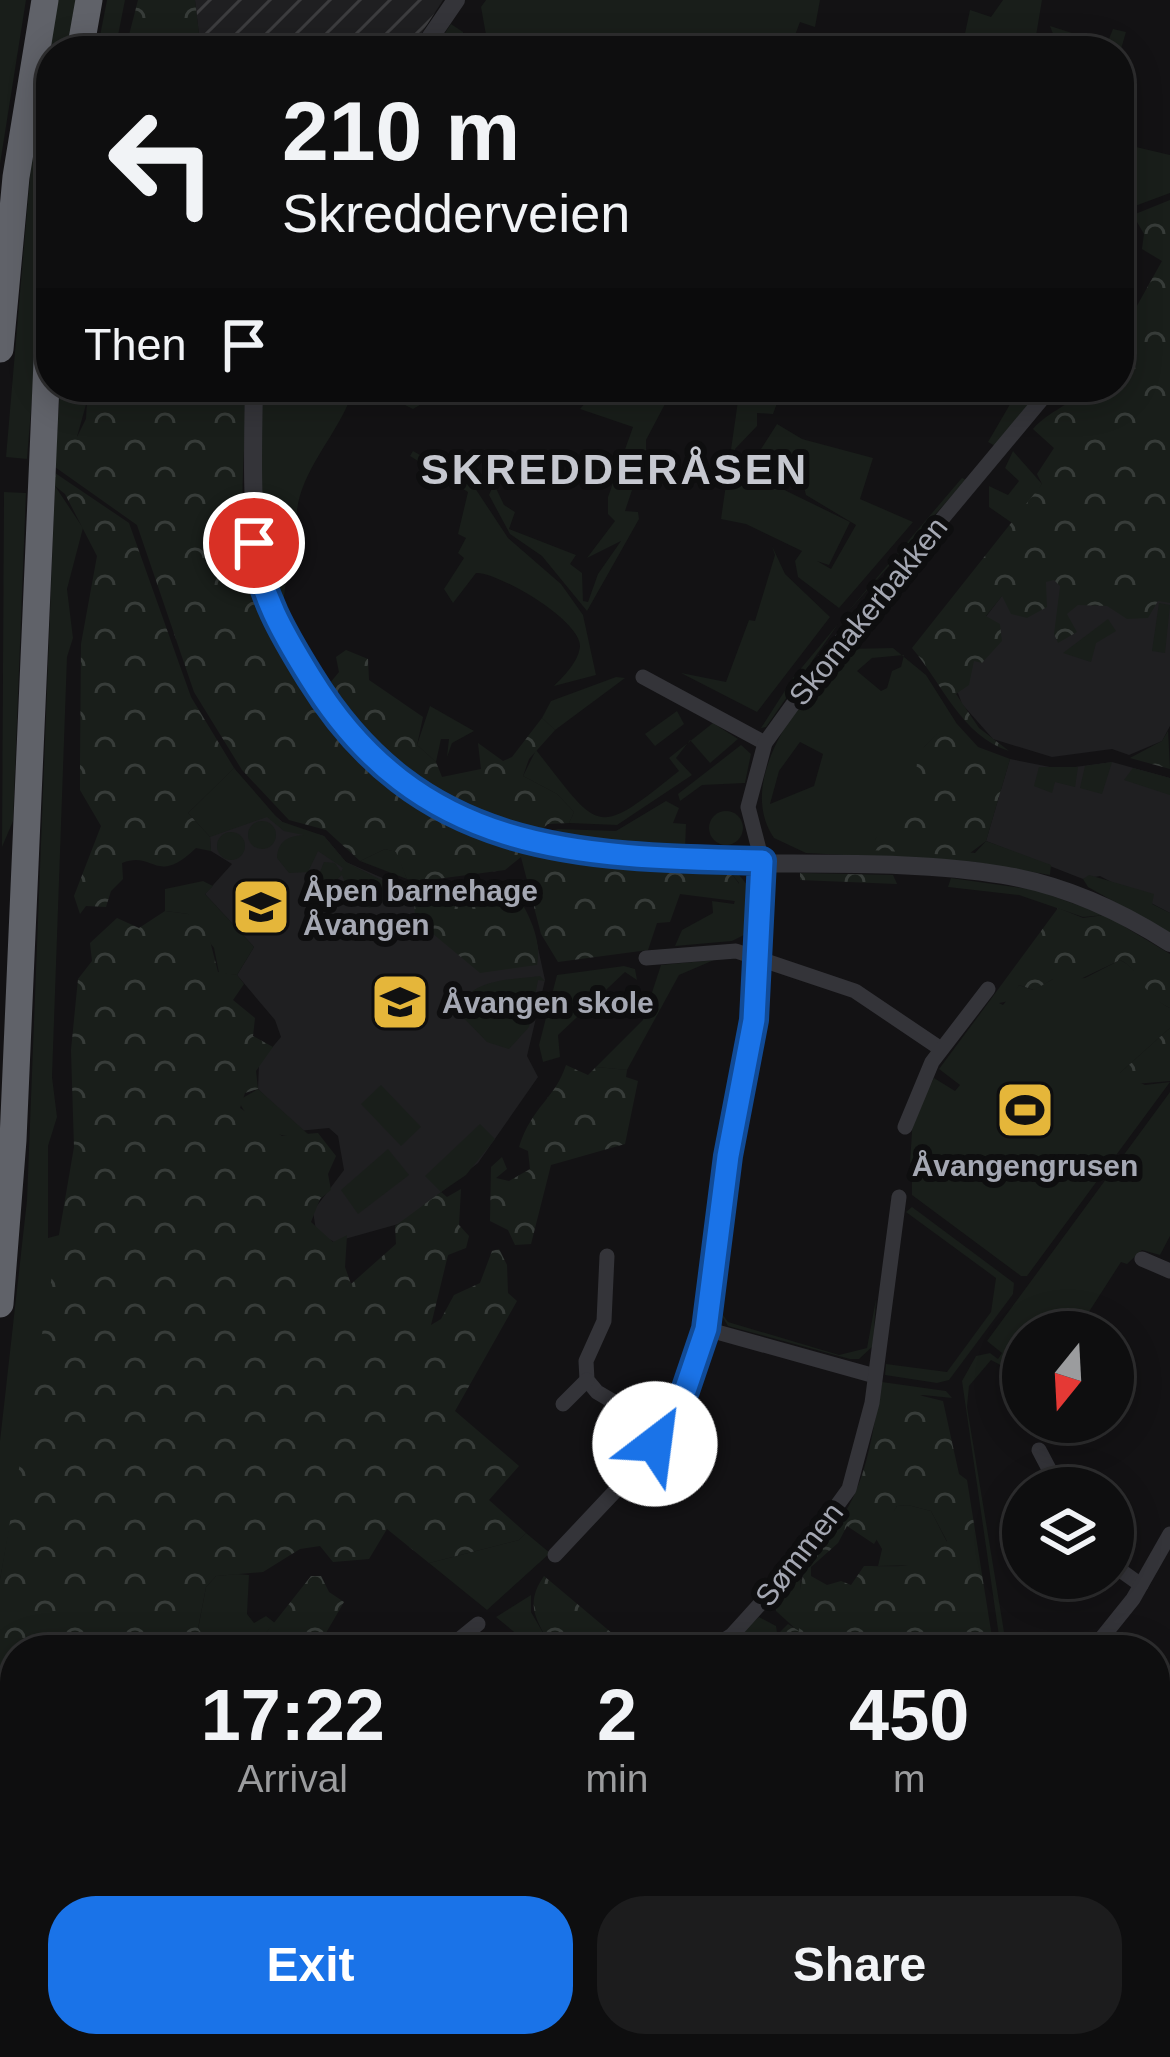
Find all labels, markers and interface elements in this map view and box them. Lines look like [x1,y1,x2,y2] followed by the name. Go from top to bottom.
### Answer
[84,84,240,240] icon: left
[282,84,520,178] text: 210 m
[282,183,630,243] text: Skredderveien
[211,312,277,378] icon: arrive
[84,319,187,370] text: Then
[421,446,809,493] district label: SKREDDERÅSEN
[203,492,305,594] pin
[221,510,287,576] icon: arrive
[782,511,954,711] street label: Skomakerbakken
[303,874,538,941] place label: Åpen barnehage Åvangen
[230,876,292,938] school or university icon: Åpen barnehage Åvangen
[369,971,431,1033] school or university icon: Åvangen skole
[442,986,654,1019] place label: Åvangen skole
[994,1079,1056,1141] sports icon: Åvangengrusen
[912,1149,1138,1182] place label: Åvangengrusen
[1002,1311,1134,1443] north arrow
[1002,1311,1134,1599] map controls
[592,1381,718,1507] position arrow
[1002,1467,1134,1599] button: layers
[749,1496,849,1612] street label: Sømmen
[201,1675,385,1755] text: 17:22
[597,1675,637,1755] text: 2
[849,1675,969,1755] text: 450
[238,1757,348,1800] text: Arrival
[586,1757,648,1800] text: min
[893,1757,925,1800] text: m
[48,1896,573,2034] button: Exit
[597,1896,1122,2034] button: Share

